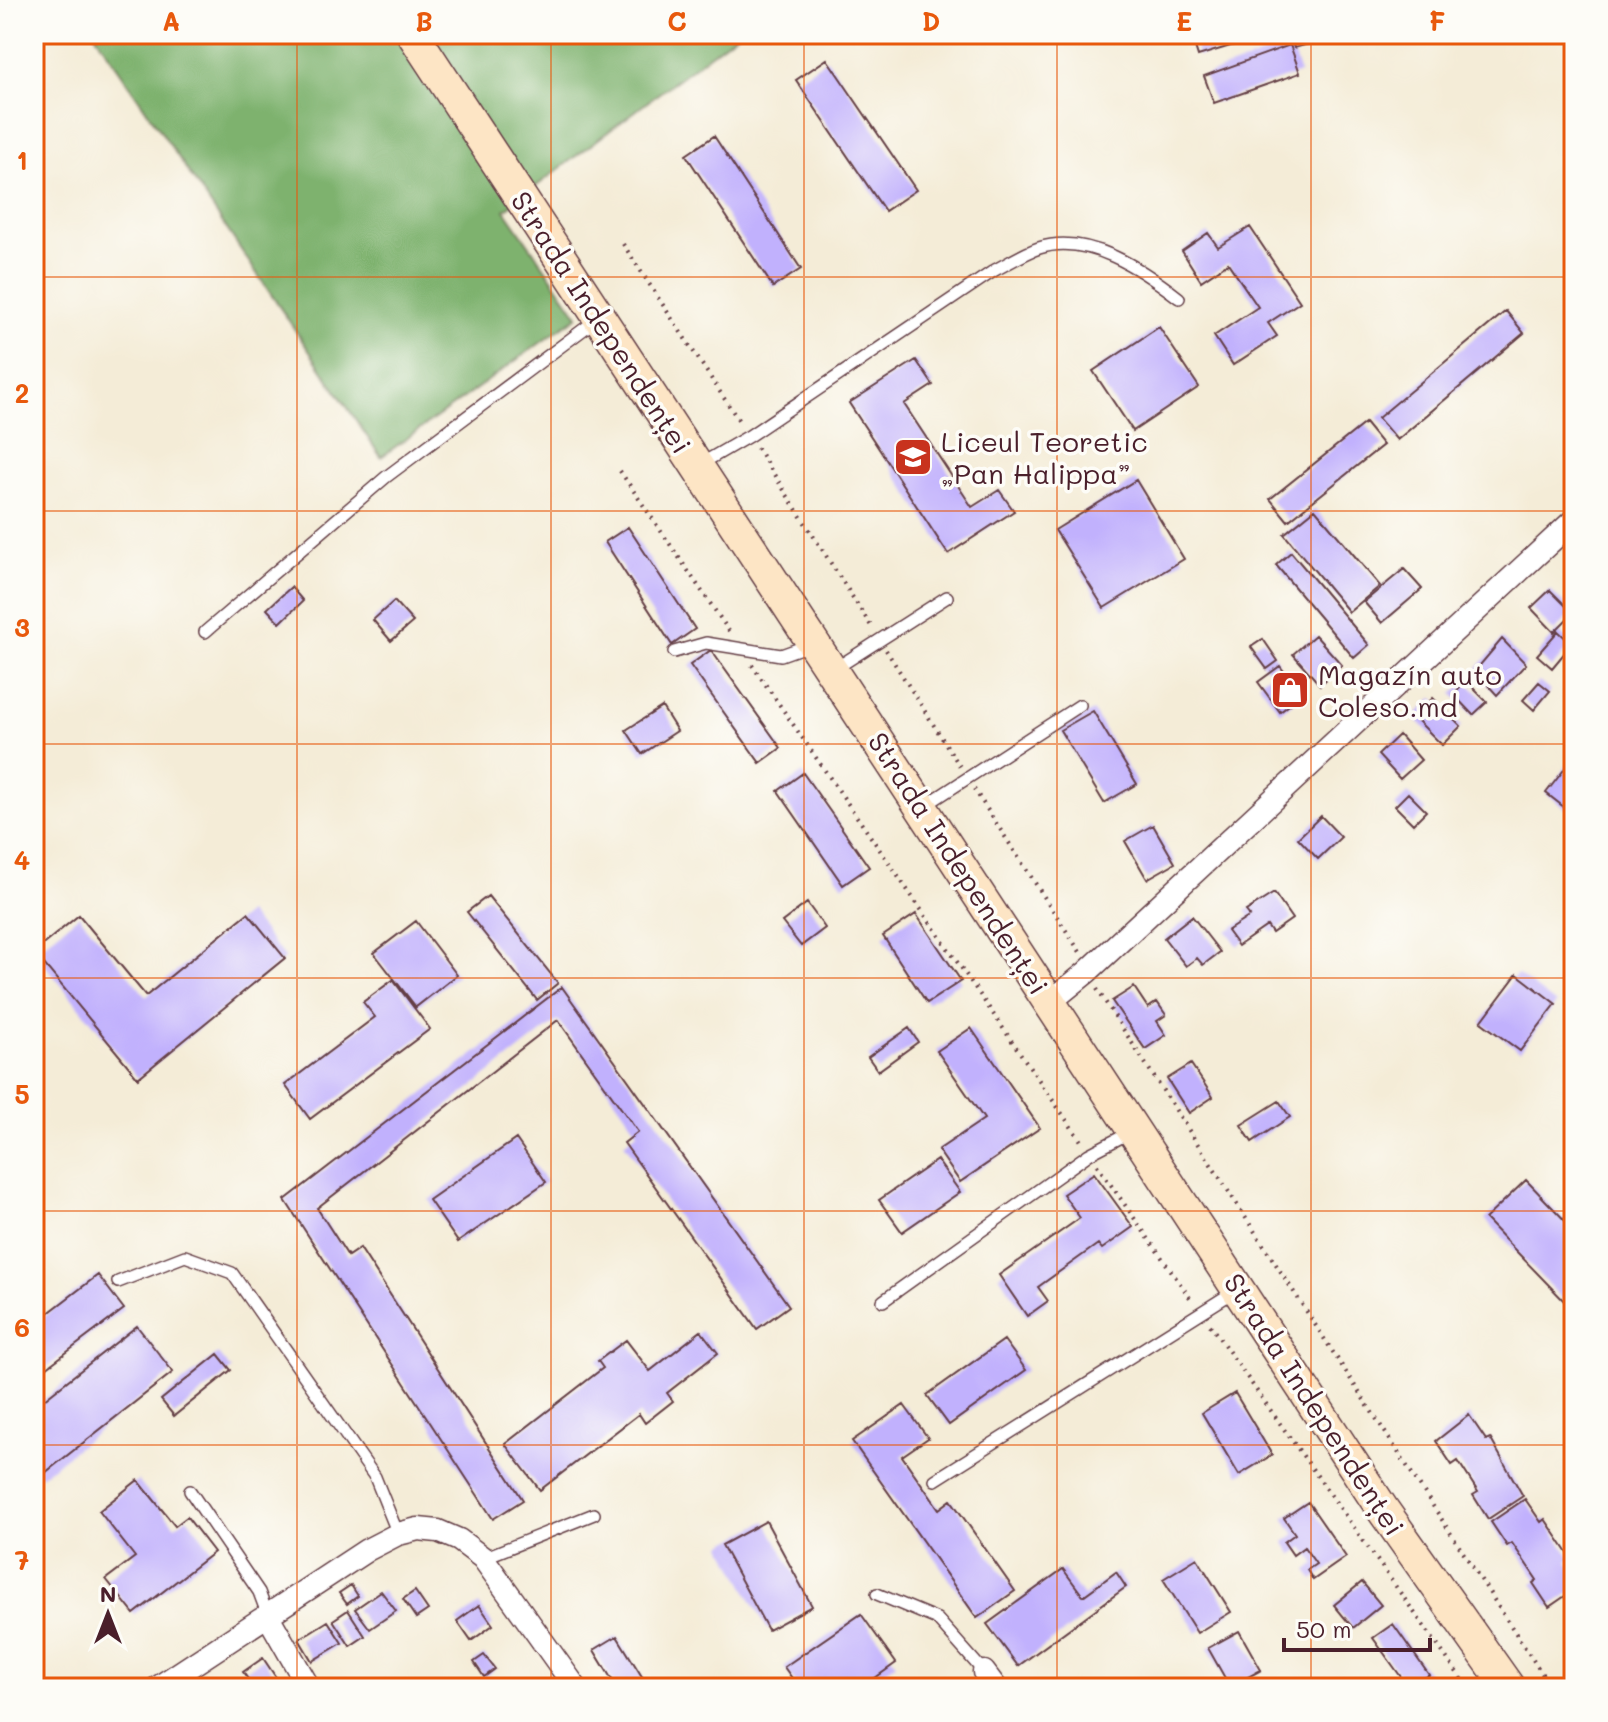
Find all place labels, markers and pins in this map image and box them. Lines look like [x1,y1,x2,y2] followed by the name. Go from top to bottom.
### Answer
[941,423,1148,491] place label: Liceul Teoretic „Pan Halippa”
[892,436,934,478] school or university icon: Liceul Teoretic „Pan Halippa”
[1318,656,1502,724] place label: Magazín auto Coleso.md
[1269,669,1311,711] shop icon: Magazín auto Coleso.md

